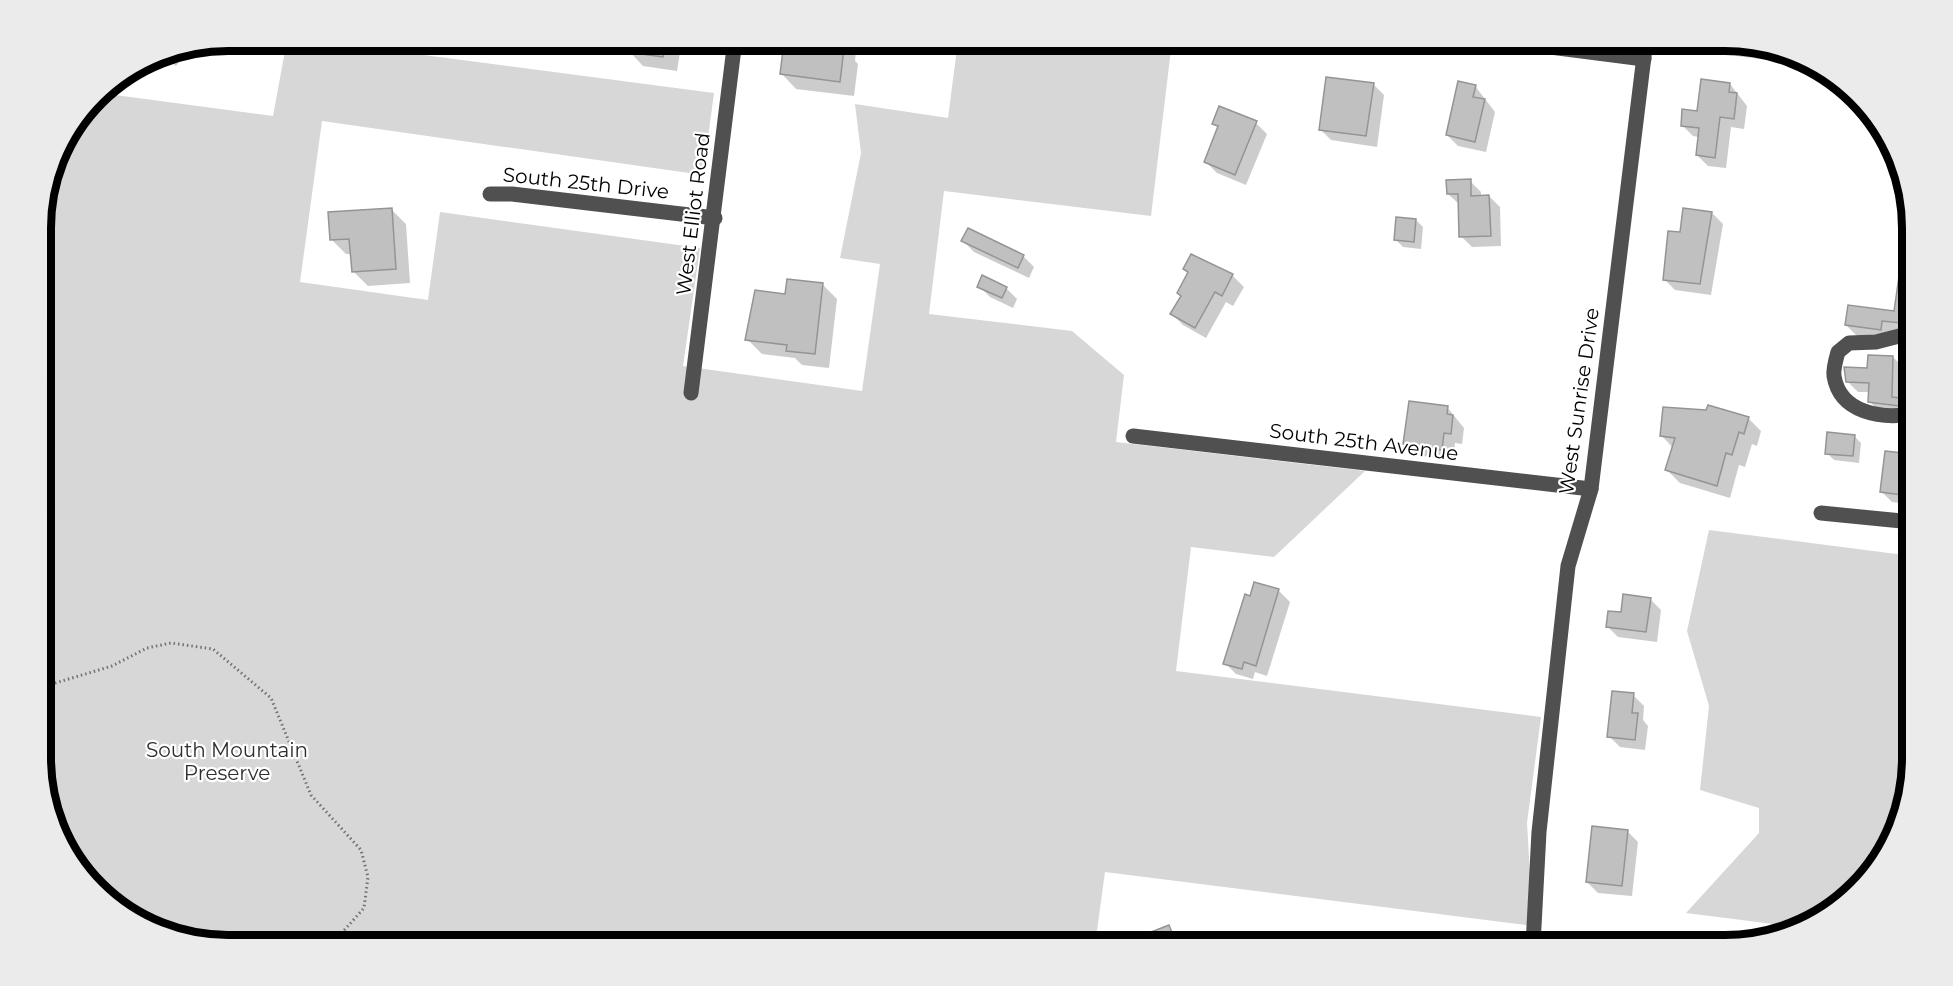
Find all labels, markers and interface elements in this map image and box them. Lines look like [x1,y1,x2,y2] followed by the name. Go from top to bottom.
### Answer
[671,131,715,297] street label: West Elliot Road
[502,162,670,204] street label: South 25th Drive
[1554,306,1604,496] street label: West Sunrise Drive
[1268,418,1460,466] street label: South 25th Avenue
[146,738,308,785] park label: South Mountain Preserve

